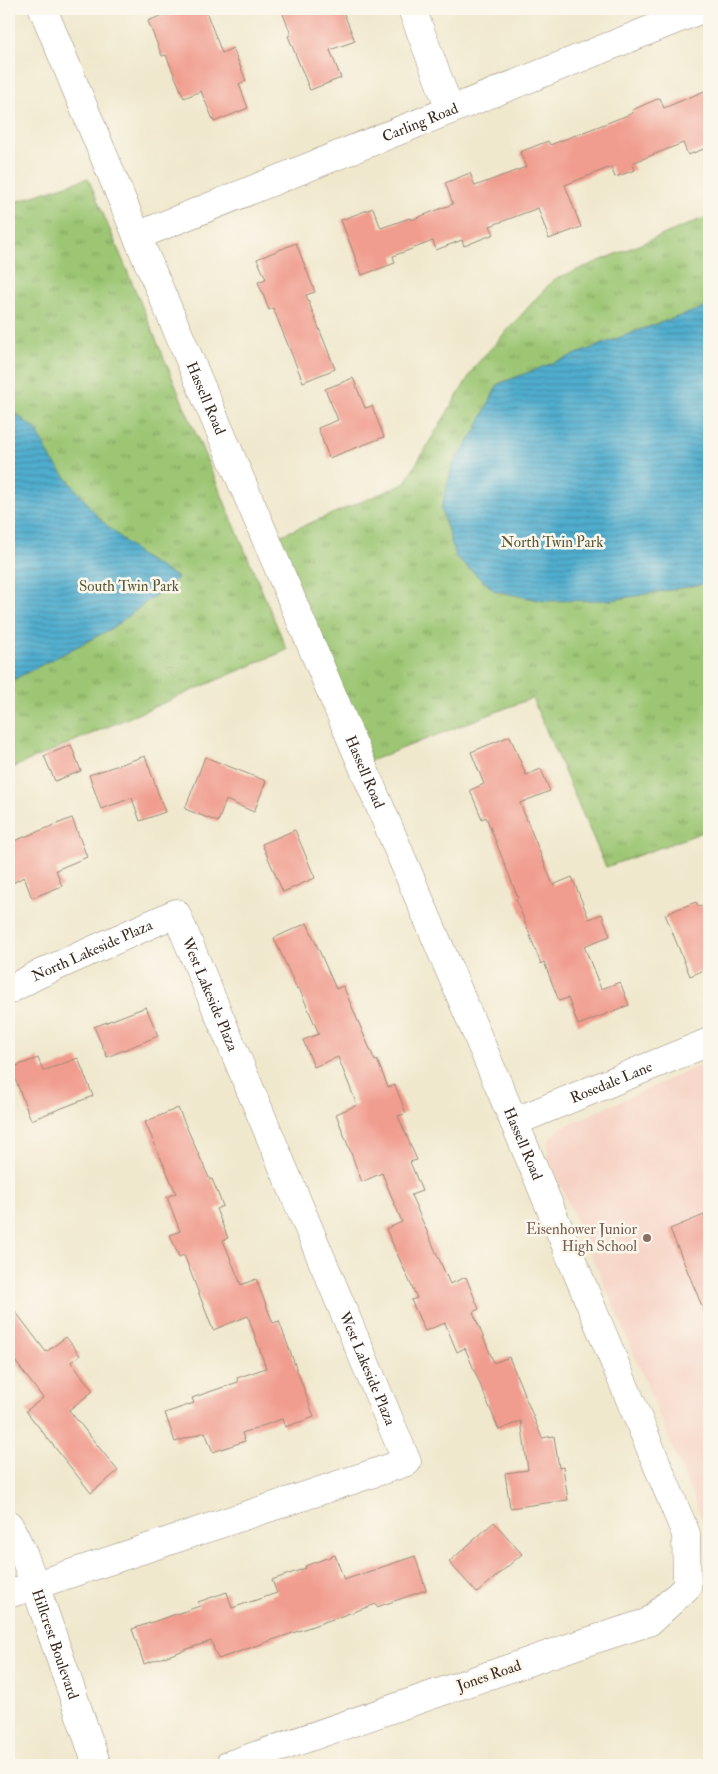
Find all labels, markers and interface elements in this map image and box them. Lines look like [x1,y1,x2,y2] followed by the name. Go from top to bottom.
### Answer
[379,98,461,146] street label: Carling Road
[182,359,230,438] street label: Hassell Road
[501,533,603,552] park label: North Twin Park
[79,577,179,596] park label: South Twin Park
[341,732,389,812] street label: Hassell Road
[29,915,156,986] street label: North Lakeside Plaza
[177,933,243,1055] street label: West Lakeside Plaza
[567,1057,655,1107] street label: Rosedale Lane
[499,1104,547,1183] street label: Hassell Road
[526,1220,637,1256] place label: Eisenhower Junior High School
[641,1232,653,1244] marker: Eisenhower Junior High School
[335,1308,400,1429] street label: West Lakeside Plaza
[28,1586,83,1702] street label: Hillcrest Boulevard
[453,1656,525,1697] street label: Jones Road

